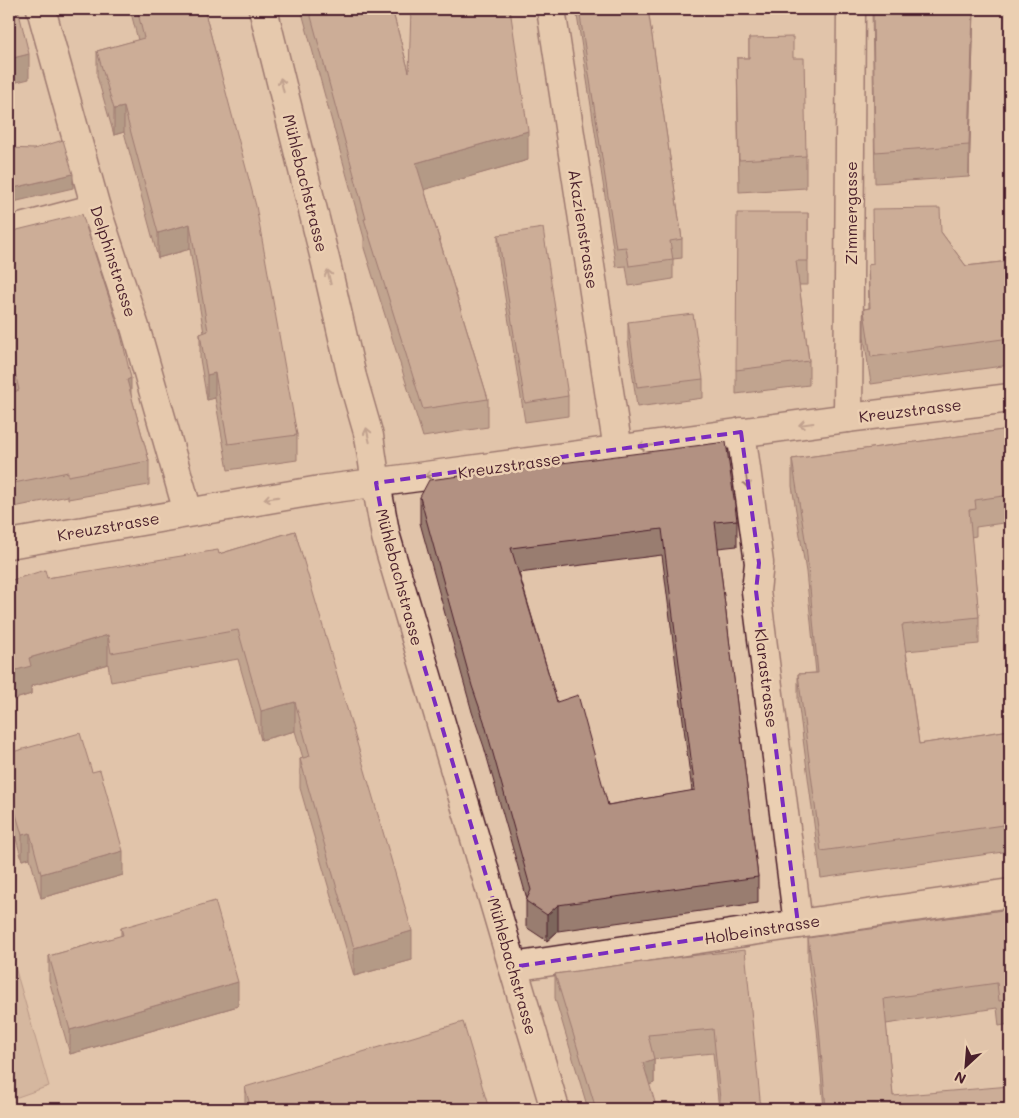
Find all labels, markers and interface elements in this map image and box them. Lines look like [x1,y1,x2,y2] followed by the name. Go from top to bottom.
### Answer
[277,78,286,94] one-way arrow
[279,112,333,254] street label: Mühlebachstrasse
[840,161,861,265] street label: Zimmergasse
[564,168,604,290] street label: Akazienstrasse
[86,203,142,319] street label: Delphinstrasse
[324,270,333,286] one-way arrow
[857,393,963,427] street label: Kreuzstrasse
[798,419,814,429] one-way arrow
[363,427,372,443] one-way arrow
[637,441,653,451] one-way arrow
[456,447,562,483] street label: Kreuzstrasse
[424,471,440,481] one-way arrow
[743,472,753,488] one-way arrow
[263,494,279,504] one-way arrow
[372,506,428,648] street label: Mühlebachstrasse
[55,507,161,545] street label: Kreuzstrasse
[750,627,784,729] street label: Klarastrasse
[483,895,543,1037] street label: Mühlebachstrasse
[703,909,821,949] street label: Holbeinstrasse
[942,1040,992,1090] north arrow
[951,1067,969,1089] text: N

